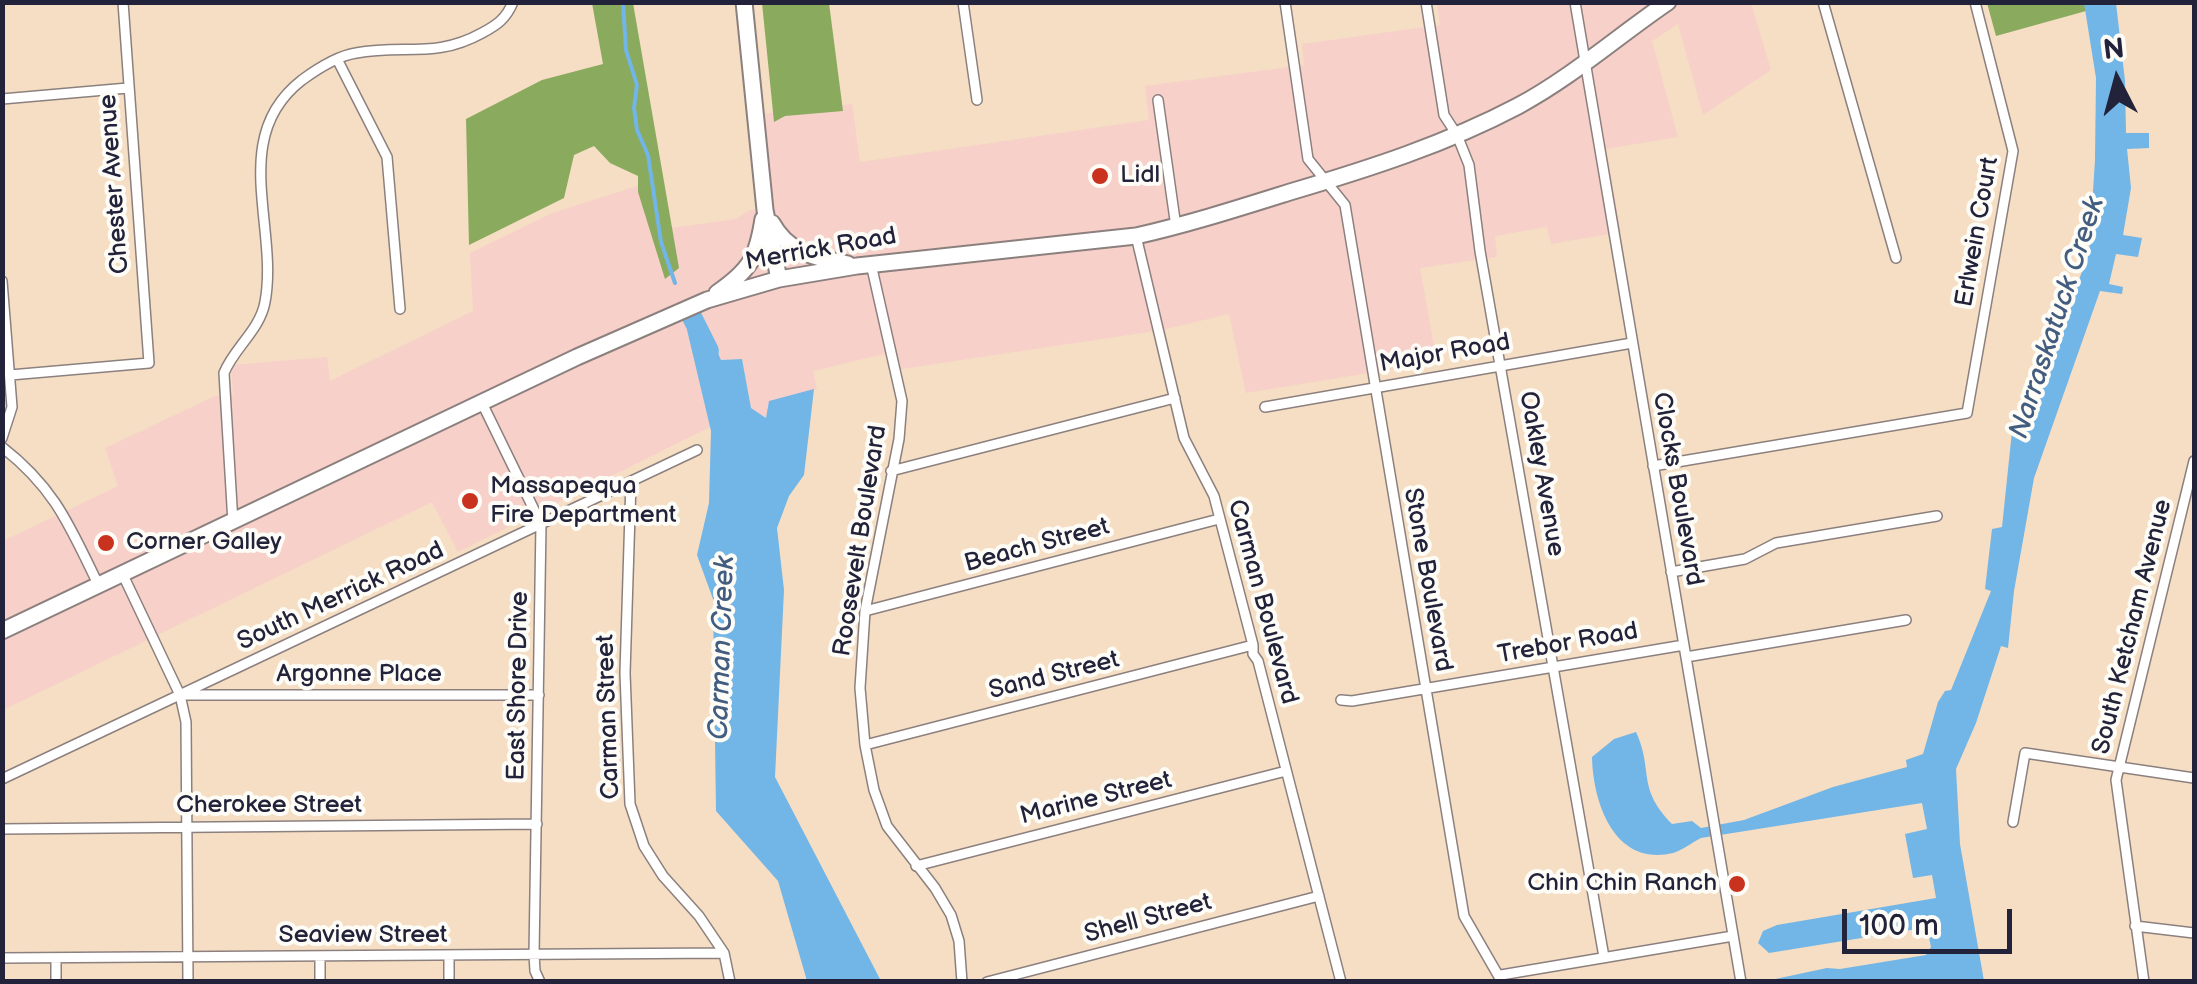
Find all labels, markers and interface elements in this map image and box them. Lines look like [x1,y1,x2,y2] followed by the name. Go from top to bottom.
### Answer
[2067,30,2167,130] north arrow
[2102,32,2126,67] text: N
[94,93,136,275] street label: Chester Avenue
[1950,155,2006,309] street label: Erlwein Court
[1120,161,1160,191] place label: Lidl
[1089,165,1111,187] marker: Lidl
[2003,193,2113,443] water label: Narraskatuck Creek
[743,222,899,278] street label: Merrick Road
[1377,328,1513,380] street label: Major Road
[1512,389,1570,559] street label: Oakley Avenue
[1645,390,1709,588] street label: Clocks Boulevard
[828,423,894,659] street label: Roosevelt Boulevard
[490,472,676,531] place label: Massapequa Fire Department
[1396,486,1458,674] street label: Stone Boulevard
[459,490,481,512] marker: Massapequa Fire Department
[1220,496,1304,708] street label: Carman Boulevard
[2087,497,2179,757] street label: South Ketcham Avenue
[961,512,1113,580] street label: Beach Street
[126,528,281,558] place label: Corner Galley
[95,532,117,554] marker: Corner Galley
[233,536,449,658] street label: South Merrick Road
[703,555,743,741] water label: Carman Creek
[502,591,536,781] street label: East Shore Drive
[1496,617,1640,671] street label: Trebor Road
[591,634,627,800] street label: Carman Street
[986,645,1122,707] street label: Sand Street
[276,660,442,690] street label: Argonne Place
[1017,766,1175,832] street label: Marine Street
[176,791,362,821] street label: Cherokee Street
[1527,869,1717,899] place label: Chin Chin Ranch
[1726,873,1748,895] marker: Chin Chin Ranch
[1081,888,1215,950] street label: Shell Street
[1847,889,2017,951] scale bar
[1859,908,1939,944] text: 100 m
[279,921,447,951] street label: Seaview Street

